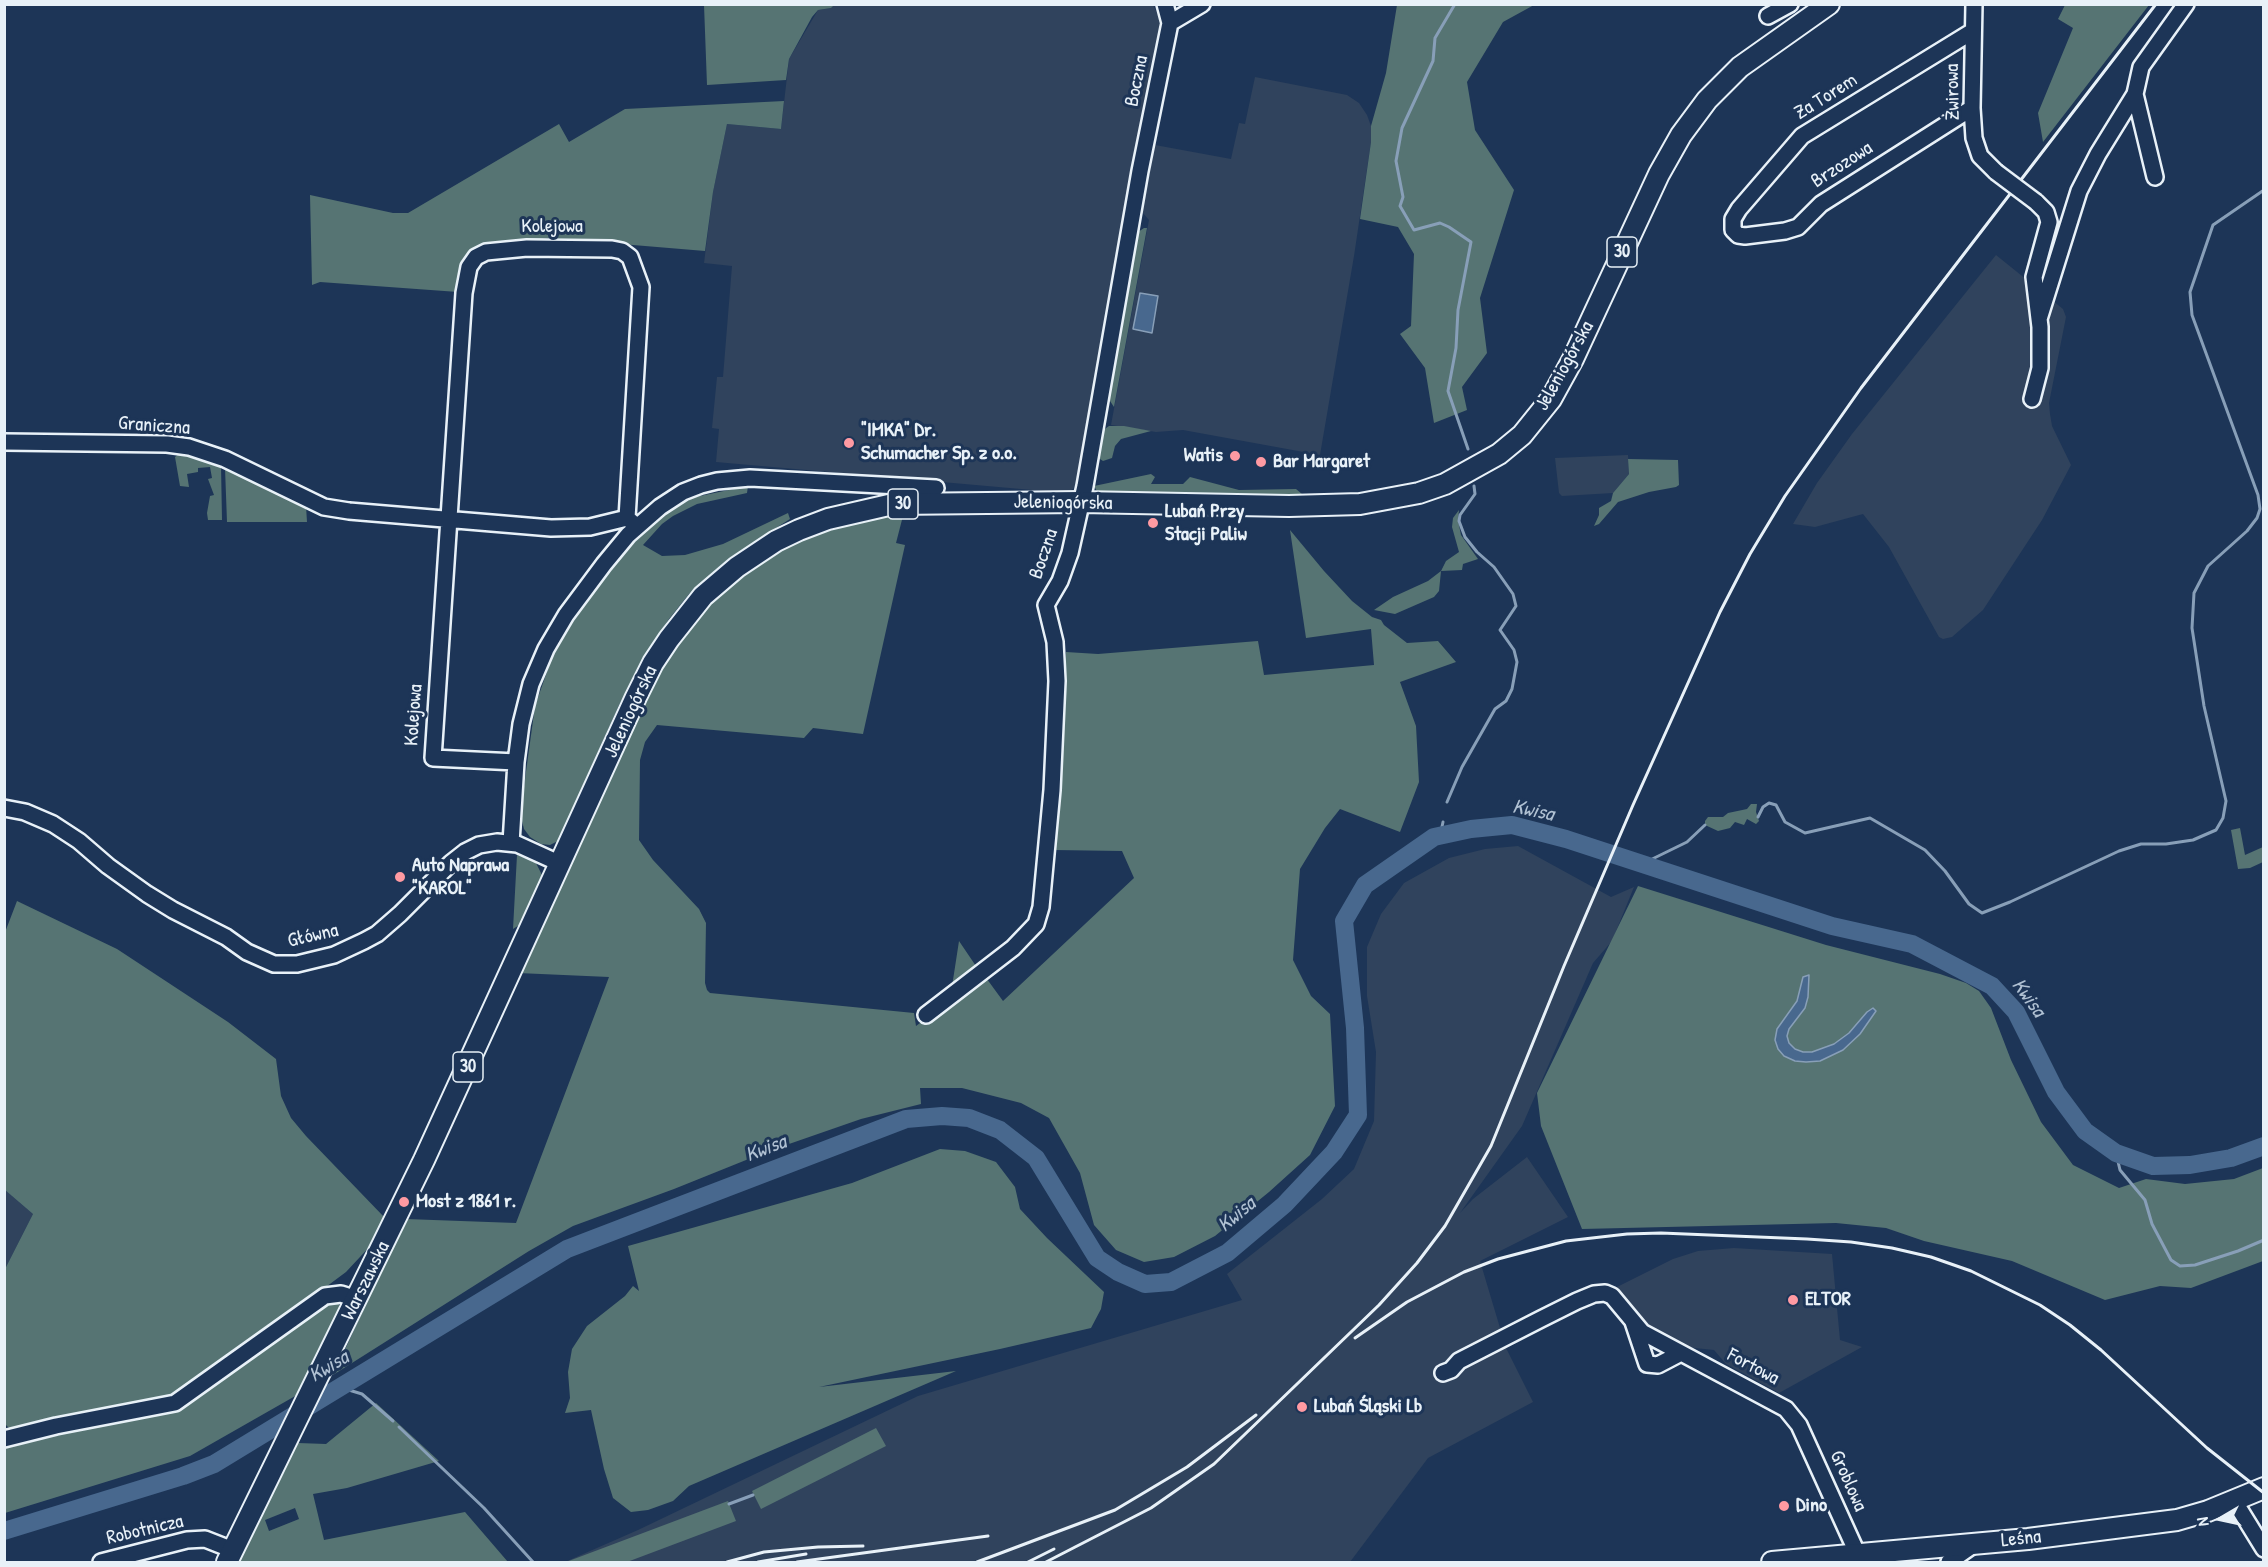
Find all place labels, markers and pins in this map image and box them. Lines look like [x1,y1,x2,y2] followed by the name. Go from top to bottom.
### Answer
[861,419,1017,466] place label: "IMKA" Dr. Schumacher Sp. z o.o.
[842,436,856,450] marker: "IMKA" Dr. Schumacher Sp. z o.o.
[1184,444,1223,468] place label: Watis
[1228,449,1242,463] marker: Watis
[1273,450,1370,474] place label: Bar Margaret
[1254,455,1268,469] marker: Bar Margaret
[1165,500,1247,547] place label: Lubań Przy Stacji Paliw
[1146,516,1160,530] marker: Lubań Przy Stacji Paliw
[412,854,509,901] place label: Auto Naprawa "KAROL"
[393,870,407,884] marker: Auto Naprawa "KAROL"
[416,1190,516,1214] place label: Most z 1861 r.
[397,1195,411,1209] marker: Most z 1861 r.
[1805,1288,1851,1312] place label: ELTOR
[1786,1293,1800,1307] marker: ELTOR
[1314,1395,1422,1419] place label: Lubań Śląski Lb
[1295,1400,1309,1414] marker: Lubań Śląski Lb
[1796,1494,1827,1518] place label: Dino
[1777,1499,1791,1513] marker: Dino

